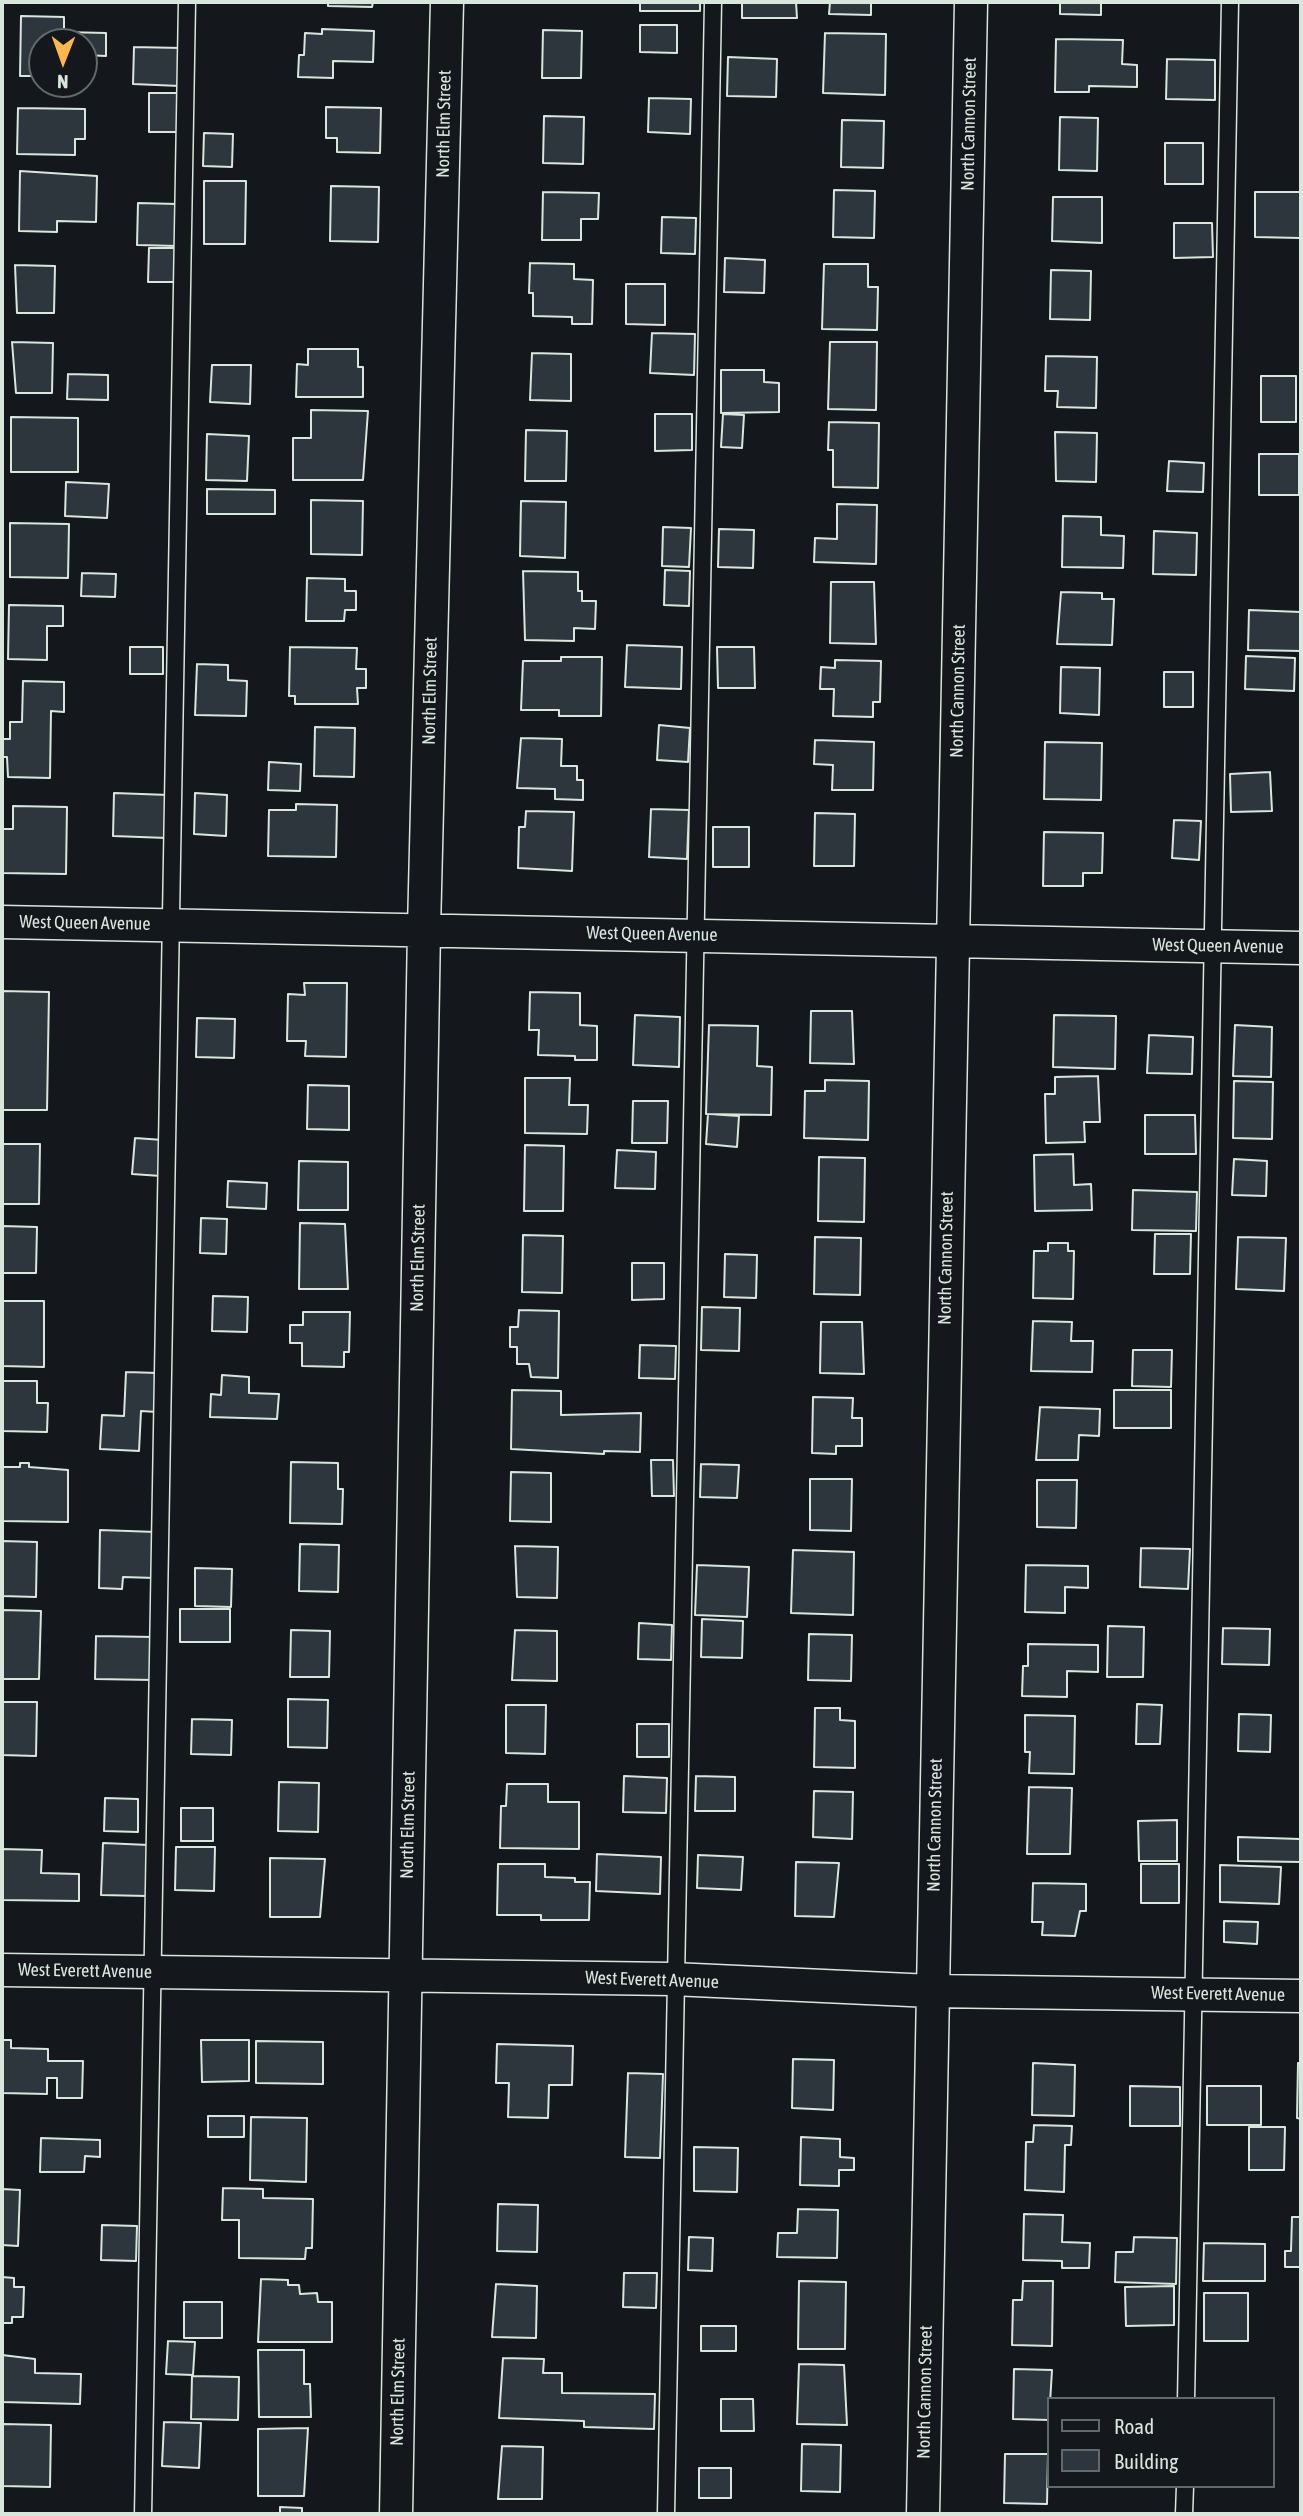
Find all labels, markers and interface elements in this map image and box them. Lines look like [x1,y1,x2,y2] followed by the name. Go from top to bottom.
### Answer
[28,28,98,98] north arrow
[957,57,981,191] street label: North Cannon Street
[432,70,456,178] street label: North Elm Street
[57,71,68,93] text: N
[946,624,970,758] street label: North Cannon Street
[418,637,442,745] street label: North Elm Street
[19,911,151,935] street label: West Queen Avenue
[586,922,718,946] street label: West Queen Avenue
[1152,934,1284,958] street label: West Queen Avenue
[934,1191,958,1325] street label: North Cannon Street
[406,1204,430,1312] street label: North Elm Street
[923,1758,947,1892] street label: North Cannon Street
[396,1771,420,1879] street label: North Elm Street
[18,1959,152,1983] street label: West Everett Avenue
[585,1967,719,1993] street label: West Everett Avenue
[1151,1982,1285,2006] street label: West Everett Avenue
[913,2325,937,2459] street label: North Cannon Street
[386,2338,410,2446] street label: North Elm Street
[1048,2397,1275,2488] legend
[1114,2414,1154,2438] text: Road
[1114,2449,1178,2473] text: Building

